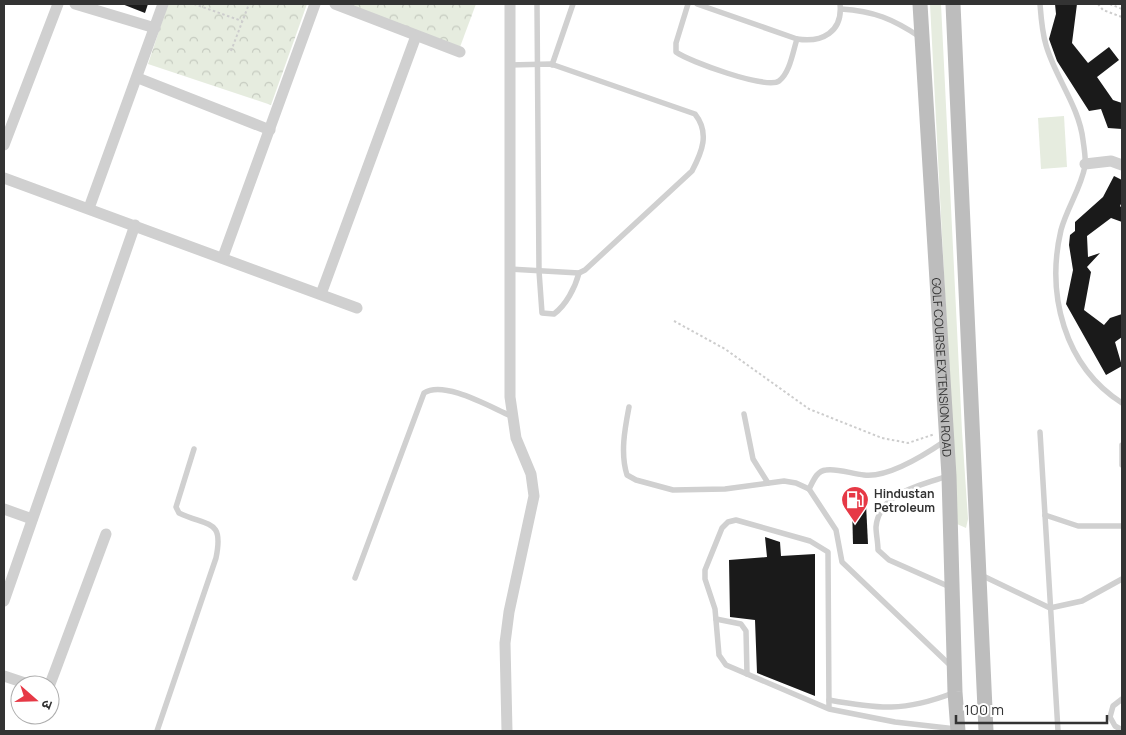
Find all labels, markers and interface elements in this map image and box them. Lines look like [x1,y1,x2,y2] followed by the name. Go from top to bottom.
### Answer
[928,277,956,458] street label: GOLF COURSE EXTENSION ROAD
[840,485,870,524] fuel station icon: Hindustan Petroleum
[874,485,935,516] place label: Hindustan Petroleum
[10,675,60,725] north arrow
[956,692,1107,724] scale bar
[37,698,58,712] text: उ
[964,699,1004,720] text: 100 m

